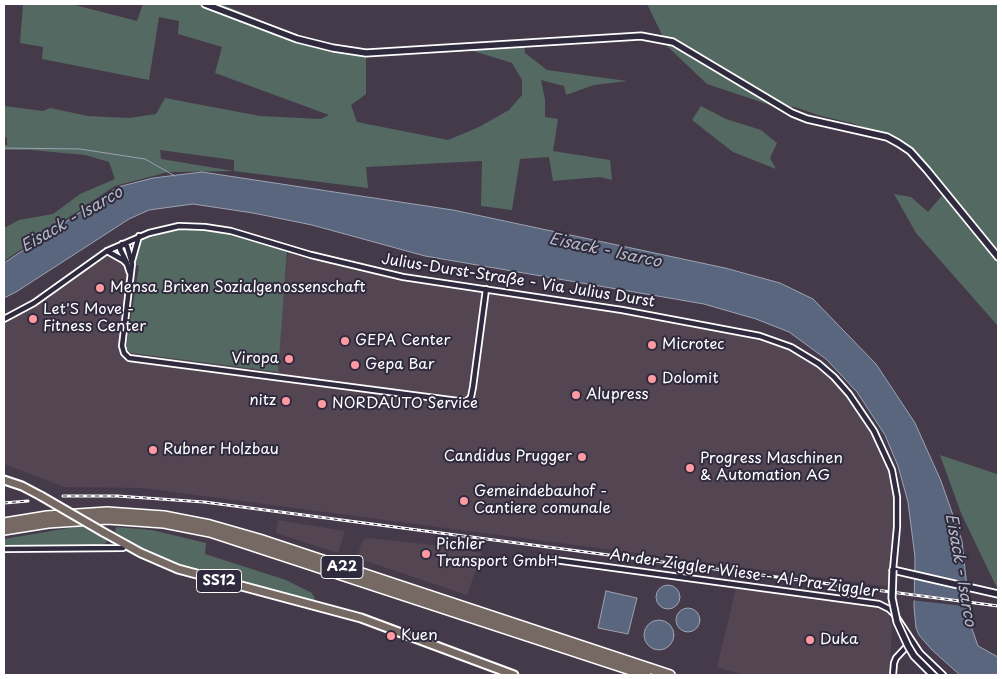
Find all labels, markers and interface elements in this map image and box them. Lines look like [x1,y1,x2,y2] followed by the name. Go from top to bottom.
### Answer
[18,183,126,257] water label: Eisack - Isarco
[547,230,663,272] water label: Eisack - Isarco
[380,250,656,312] street label: Julius-Durst-Straße - Via Julius Durst
[110,279,366,297] place label: Mensa Brixen Sozialgenossenschaft
[94,282,106,294] marker: Mensa Brixen Sozialgenossenschaft
[43,301,146,336] place label: Let'S Move - Fitness Center
[27,313,39,325] marker: Let'S Move - Fitness Center
[355,332,450,350] place label: GEPA Center
[339,335,351,347] marker: GEPA Center
[662,336,724,354] place label: Microtec
[646,339,658,351] marker: Microtec
[232,350,279,368] place label: Viropa
[283,353,295,365] marker: Viropa
[365,356,434,374] place label: Gepa Bar
[349,359,361,371] marker: Gepa Bar
[662,370,718,388] place label: Dolomit
[646,373,658,385] marker: Dolomit
[586,386,649,404] place label: Alupress
[570,389,582,401] marker: Alupress
[249,392,276,410] place label: nitz
[280,395,292,407] marker: nitz
[332,395,478,413] place label: NORDAUTO Service
[316,398,328,410] marker: NORDAUTO Service
[163,441,279,459] place label: Rubner Holzbau
[147,444,159,456] marker: Rubner Holzbau
[444,448,572,466] place label: Candidus Prugger
[700,450,843,485] place label: Progress Maschinen & Automation AG
[576,451,588,463] marker: Candidus Prugger
[684,462,696,474] marker: Progress Maschinen & Automation AG
[474,483,611,518] place label: Gemeindebauhof - Cantiere comunale
[458,495,470,507] marker: Gemeindebauhof - Cantiere comunale
[941,512,979,628] water label: Eisack - Isarco
[436,536,558,571] place label: Pichler Transport GmbH
[609,546,879,602] street label: An der Ziggler Wiese - Al Pra Ziggler
[420,548,432,560] marker: Pichler Transport GmbH
[321,556,363,578] road number: A22
[196,570,242,592] road number: SS12
[401,627,438,645] place label: Kuen
[385,630,397,642] marker: Kuen
[820,631,858,649] place label: Duka
[804,634,816,646] marker: Duka

